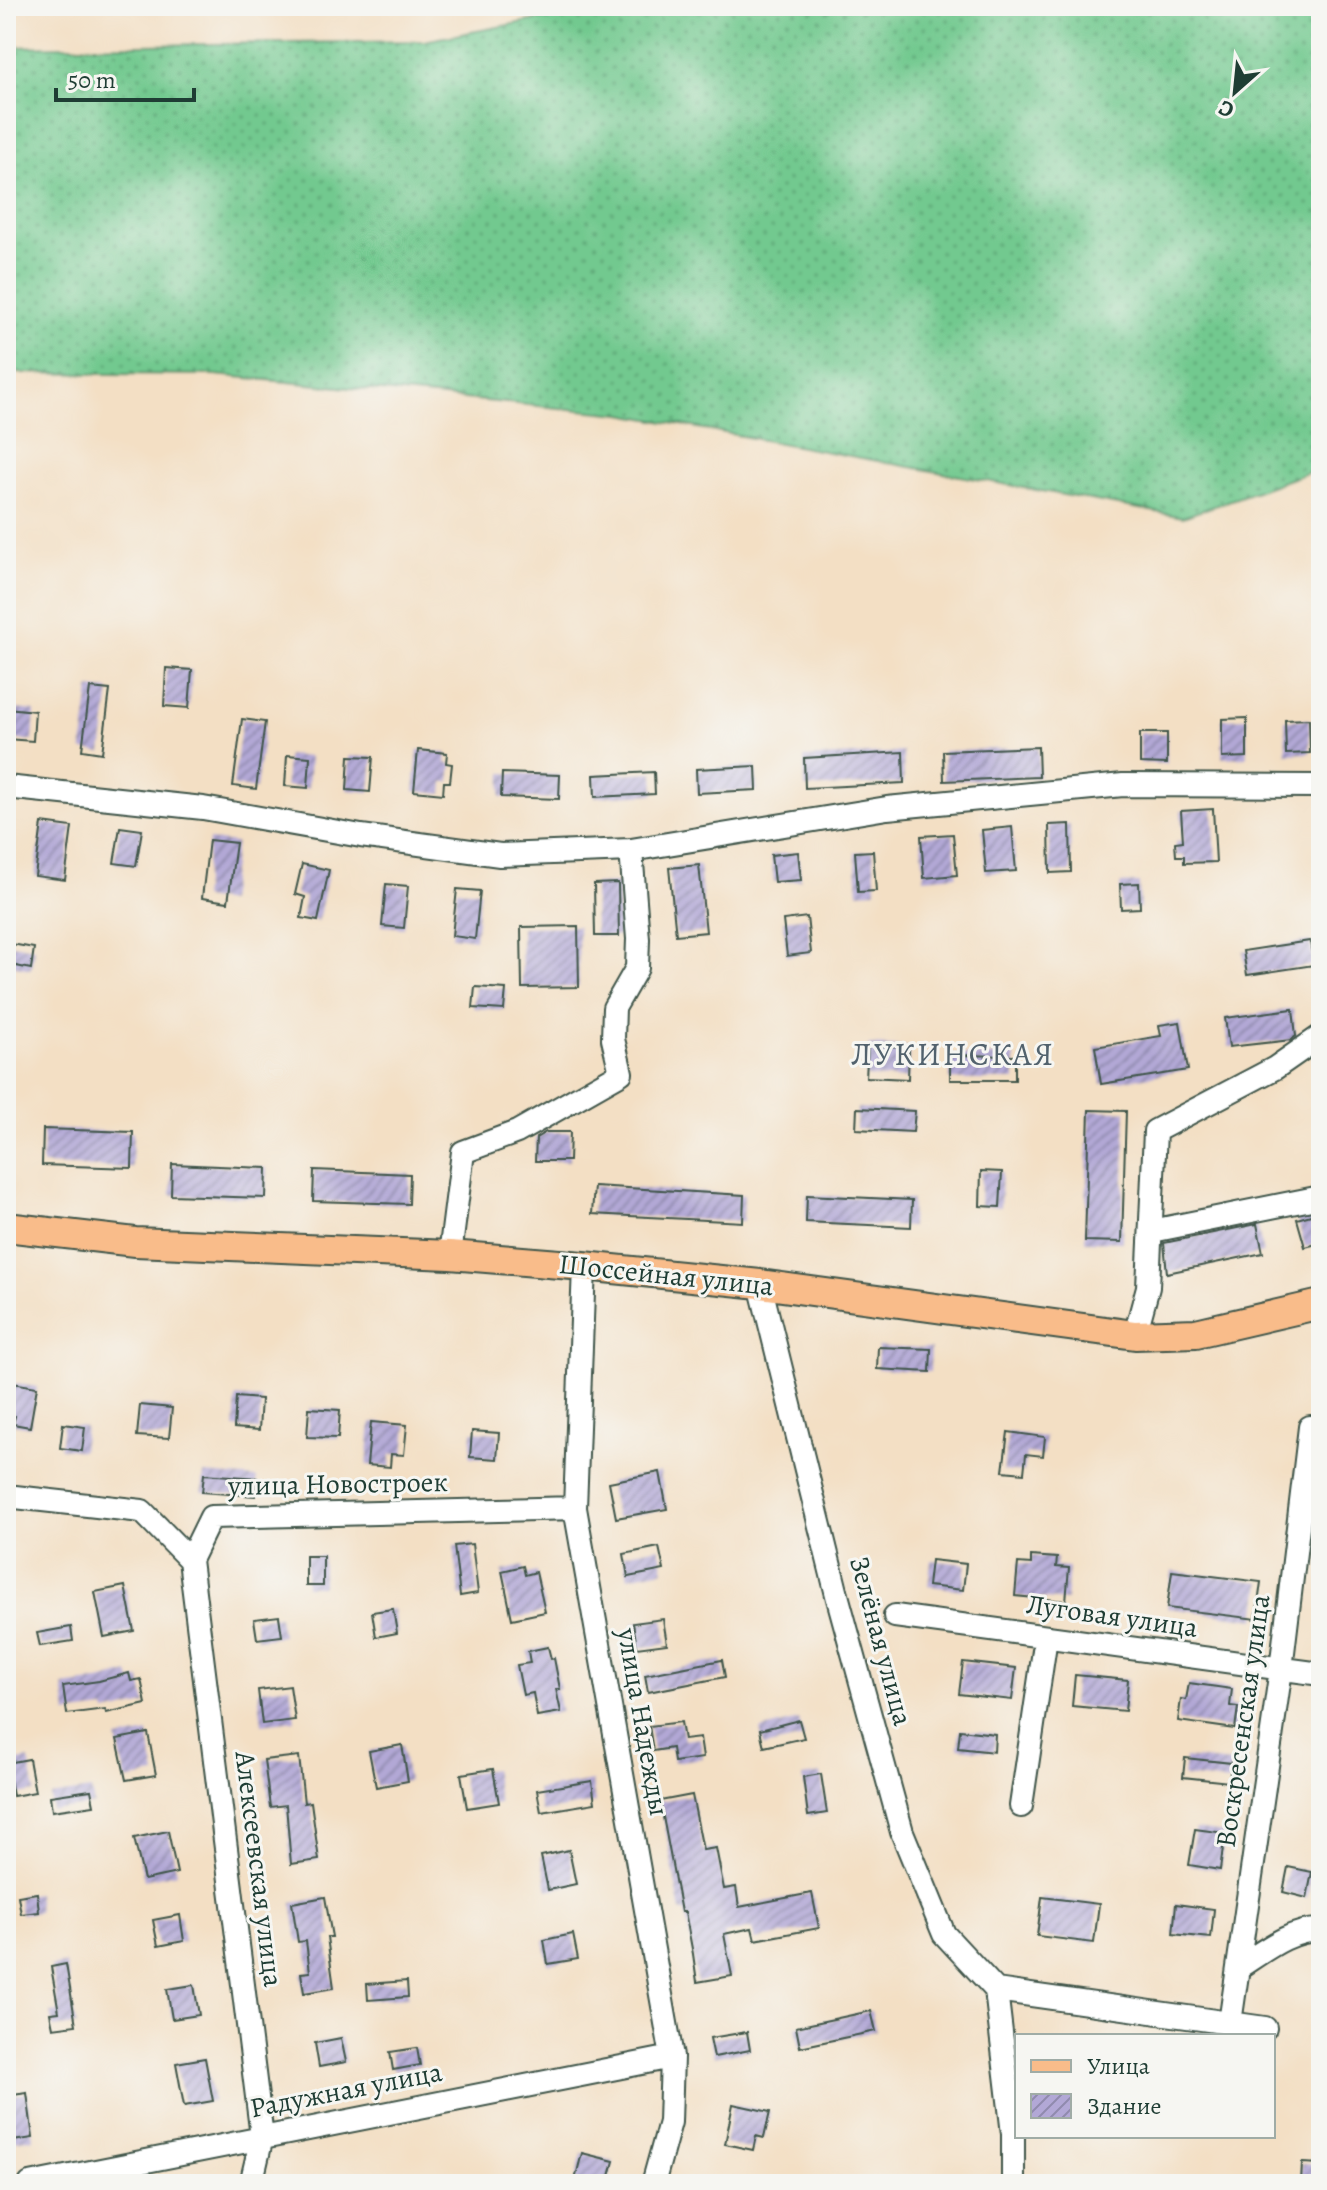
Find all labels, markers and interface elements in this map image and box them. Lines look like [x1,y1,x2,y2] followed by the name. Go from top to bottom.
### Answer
[56,52,194,102] scale bar
[1195,52,1275,132] north arrow
[68,64,116,96] text: 50 m
[1214,92,1239,125] text: С
[851,1032,1055,1076] district label: ЛУКИНСКАЯ
[557,1245,775,1305] street label: Шоссейная улица
[227,1463,448,1505] street label: улица Новостроек
[840,1552,922,1730] street label: Зелёная улица
[1024,1585,1200,1647] street label: Луговая улица
[1206,1592,1280,1850] street label: Воскресенская улица
[608,1624,678,1819] street label: улица Надежды
[226,1748,292,1989] street label: Алексеевская улица
[1015,2034,1275,2138] legend
[1087,2050,1150,2082] text: Улица
[247,2053,445,2127] street label: Радужная улица
[1087,2090,1162,2122] text: Здание

